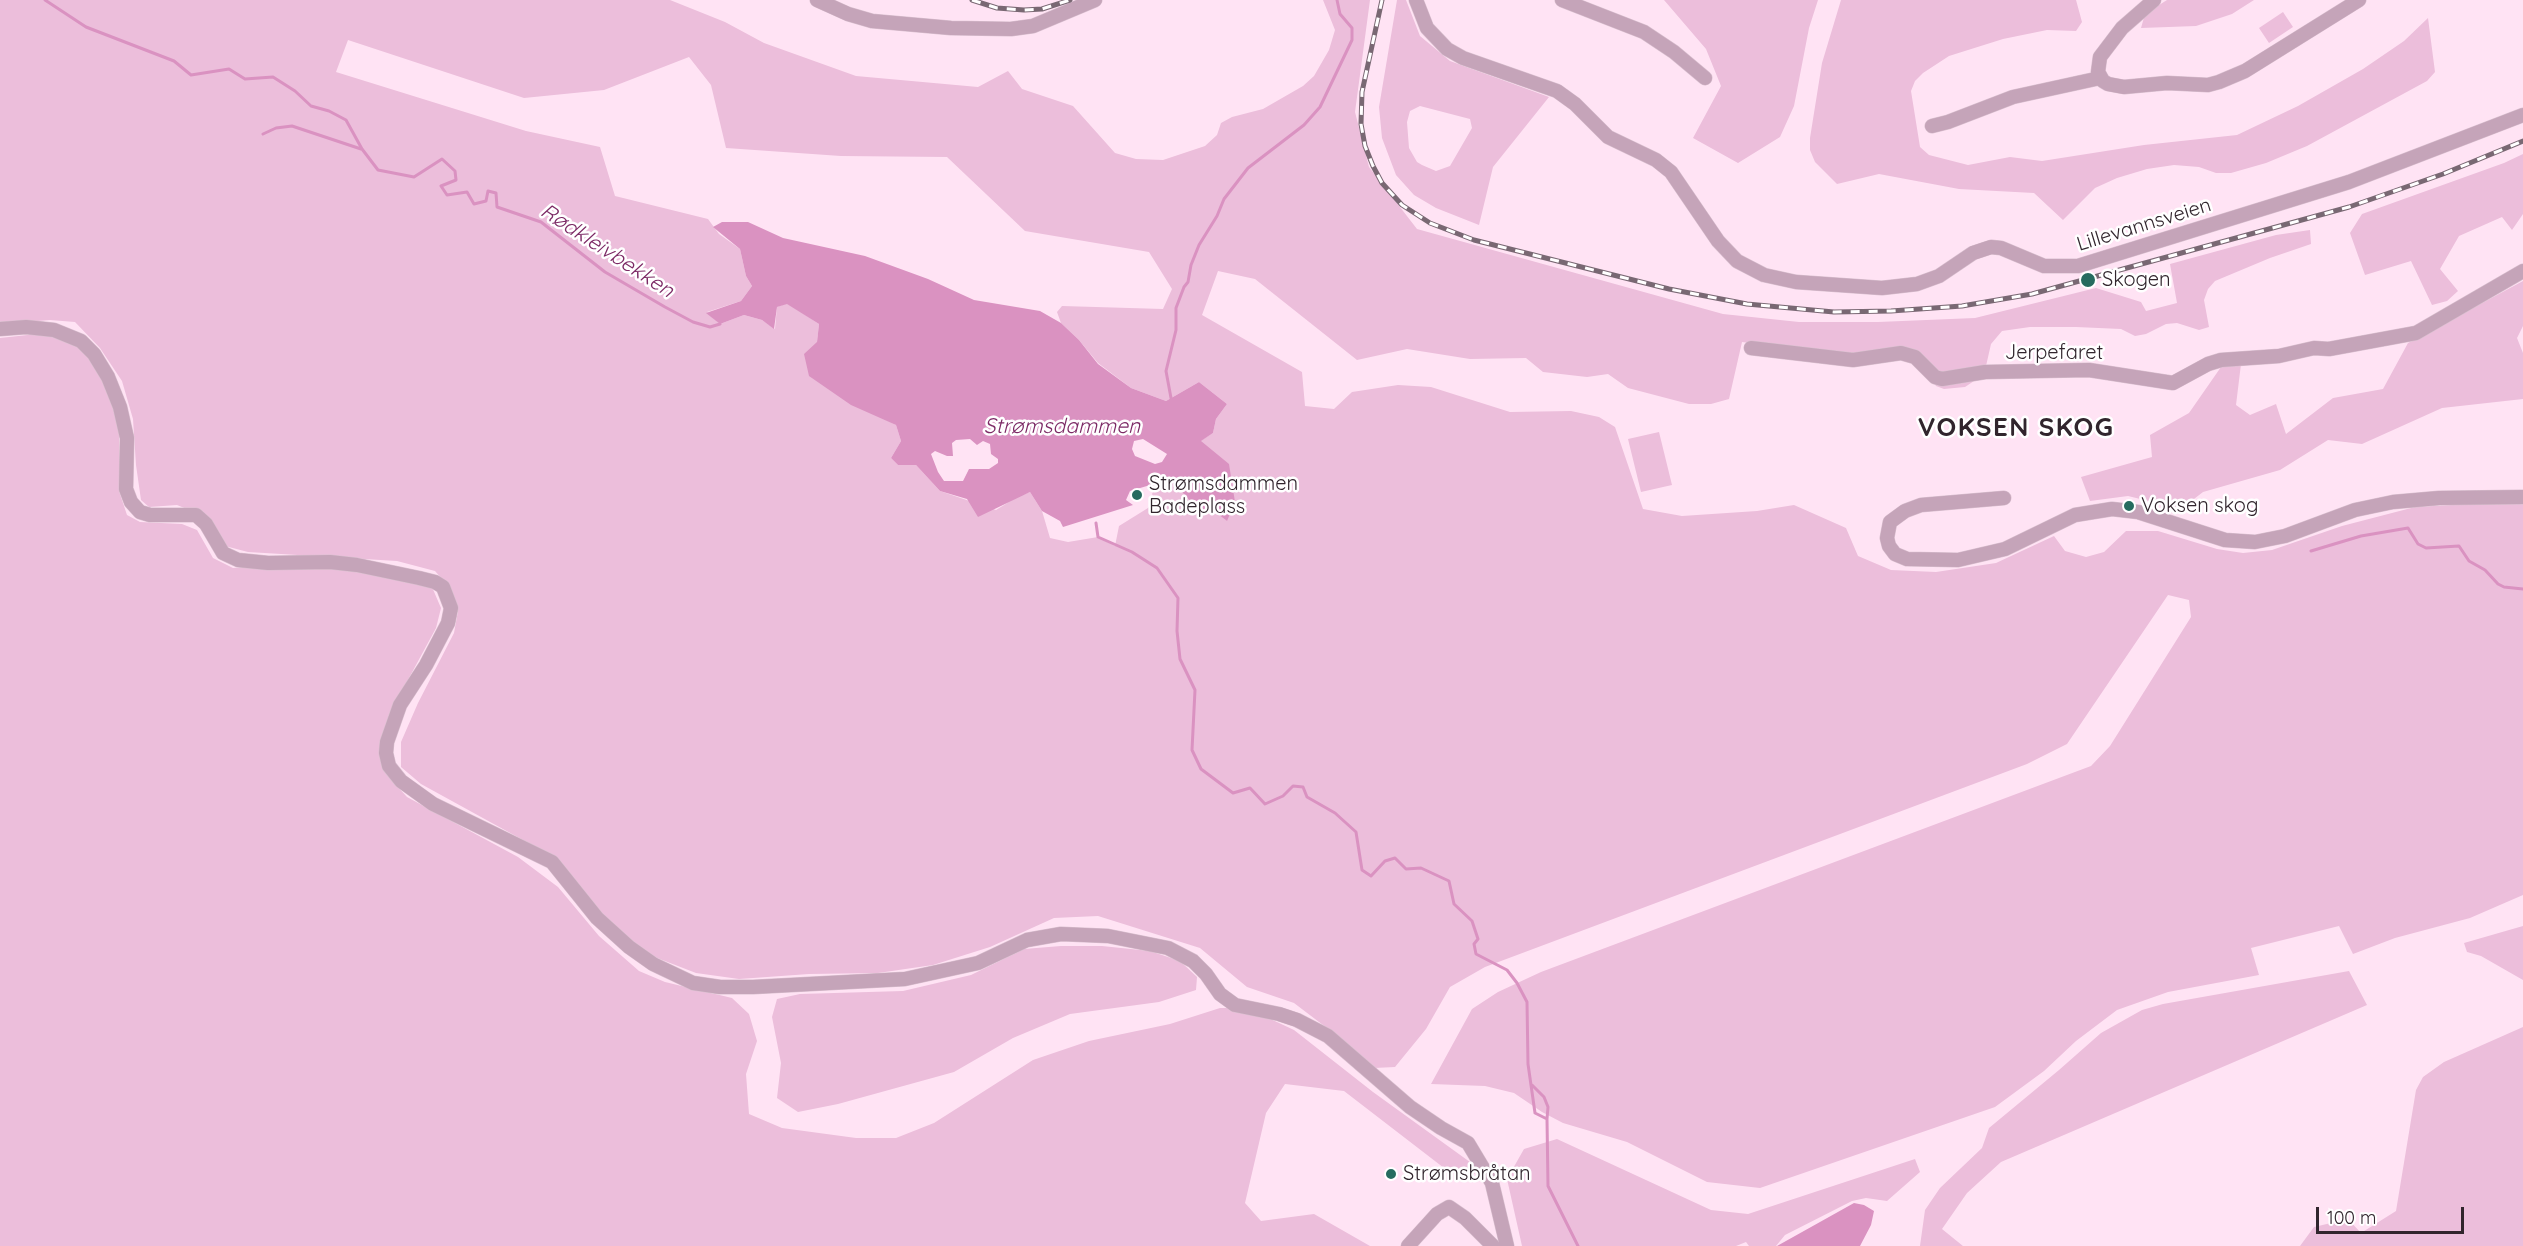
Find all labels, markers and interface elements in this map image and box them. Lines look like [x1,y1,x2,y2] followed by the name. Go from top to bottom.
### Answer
[2074,193,2214,257] street label: Lillevannsveien
[536,199,678,303] water label: Rødkleivbekken
[2102,268,2171,292] place label: Skogen
[2079,271,2097,289] marker: Skogen
[2005,341,2103,365] street label: Jerpefaret
[1918,412,2114,444] district label: VOKSEN SKOG
[984,414,1140,440] water label: Strømsdammen
[1149,472,1298,519] place label: Strømsdammen Badeplass
[1130,488,1144,502] marker: Strømsdammen Badeplass
[2141,494,2258,518] place label: Voksen skog
[2122,499,2136,513] marker: Voksen skog
[1403,1162,1531,1186] place label: Strømsbråtan
[1384,1167,1398,1181] marker: Strømsbråtan
[2319,1195,2468,1233] scale bar
[2327,1206,2376,1229] text: 100 m

